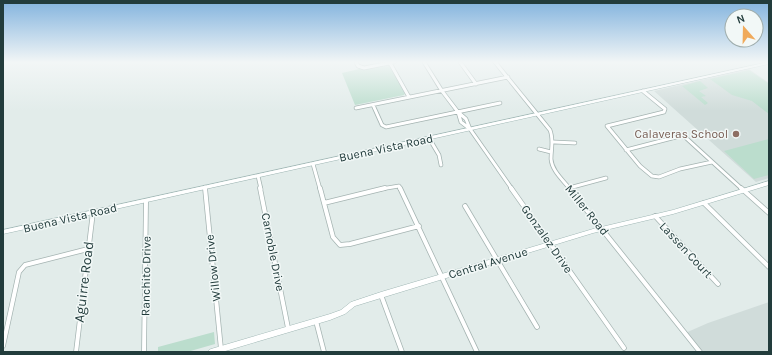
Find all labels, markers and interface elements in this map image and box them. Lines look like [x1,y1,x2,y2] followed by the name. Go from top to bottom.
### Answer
[724,8,764,48] north arrow
[735,12,747,27] text: N
[635,127,728,141] place label: Calaveras School
[731,129,741,139] marker: Calaveras School
[338,131,434,165] street label: Buena Vista Road
[562,182,612,238] street label: Miller Road
[22,200,118,236] street label: Buena Vista Road
[518,202,576,276] street label: Gonzalez Drive
[259,212,287,292] street label: Carnoble Drive
[657,219,716,281] street label: Lassen Court
[203,234,223,302] street label: Willow Drive
[138,236,154,316] street label: Ranchito Drive
[71,241,97,323] street label: Aguirre Road
[447,244,529,282] street label: Central Avenue

